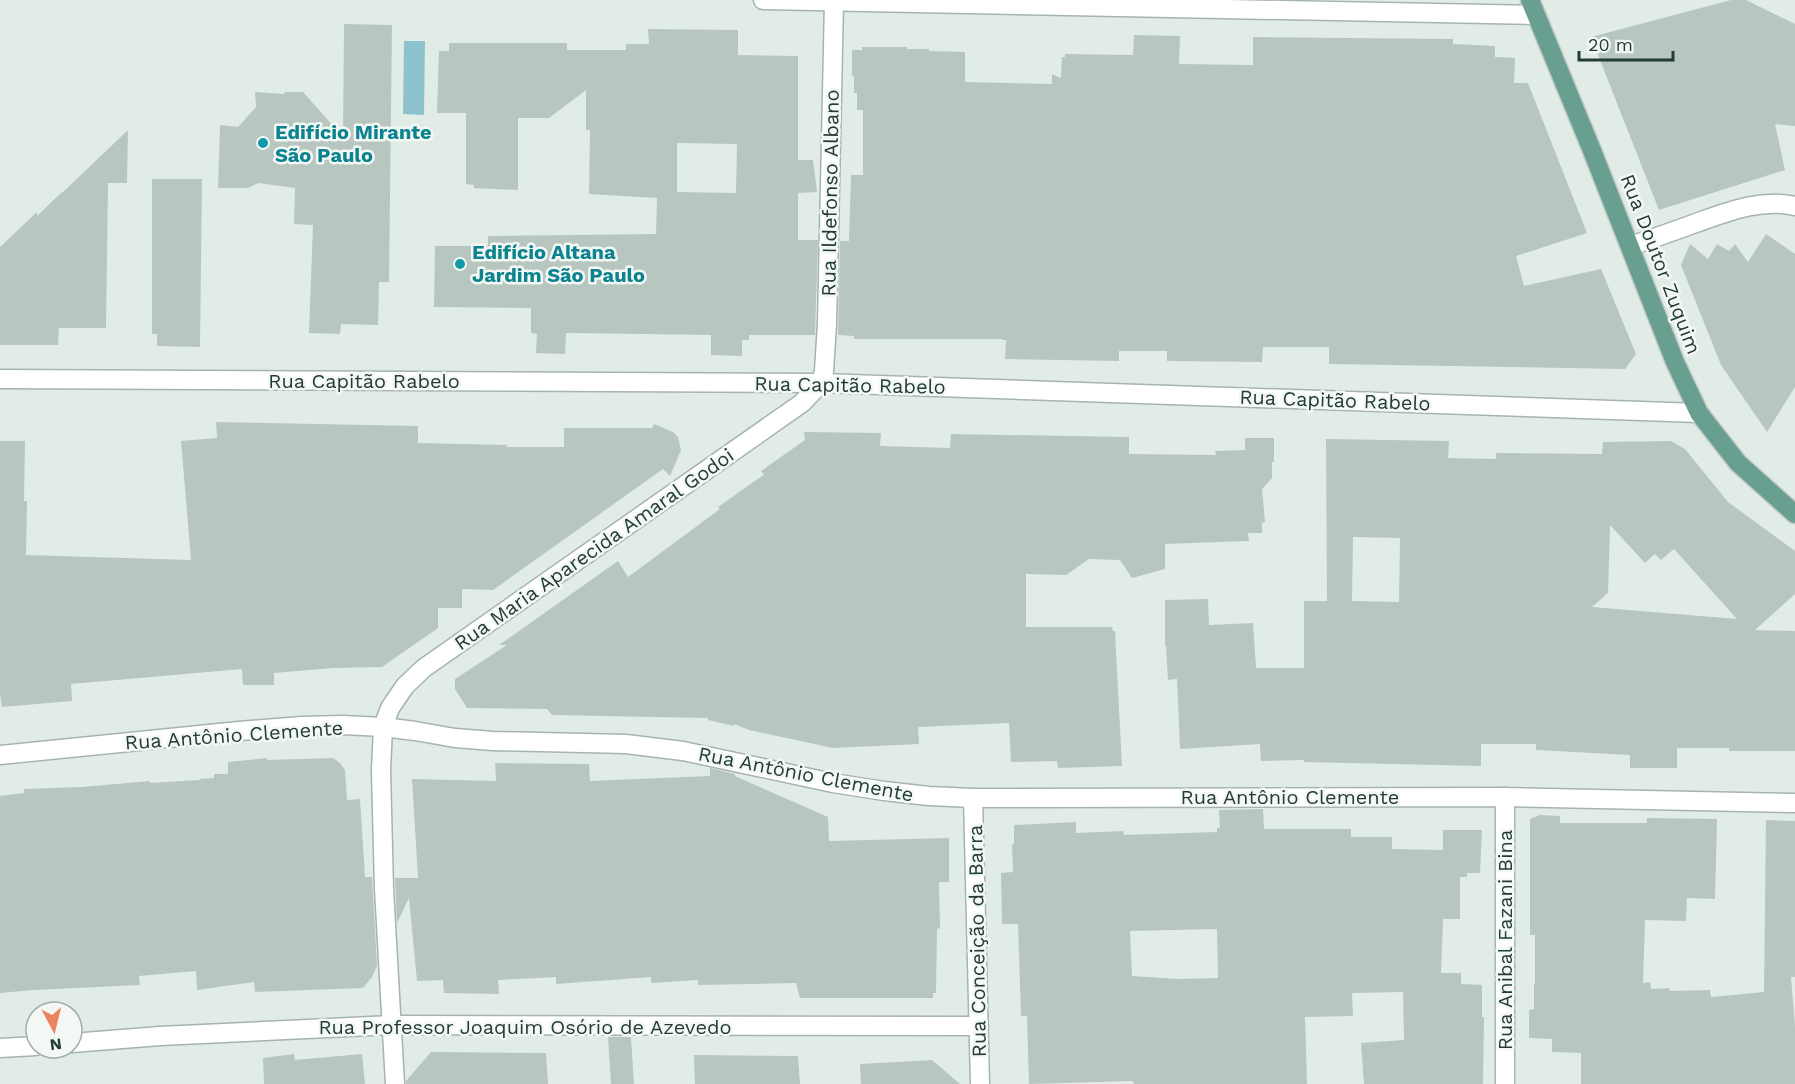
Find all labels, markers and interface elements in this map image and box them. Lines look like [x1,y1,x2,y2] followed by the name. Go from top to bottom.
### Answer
[1579,24,1674,62] scale bar
[1588,34,1633,55] text: 20 m
[816,89,844,297] street label: Rua Ildefonso Albano
[275,120,432,167] place label: Edifício Mirante São Paulo
[256,136,270,150] marker: Edifício Mirante São Paulo
[1616,171,1706,357] street label: Rua Doutor Zuquim
[472,240,645,287] place label: Edifício Altana Jardim São Paulo
[453,257,467,271] marker: Edifício Altana Jardim São Paulo
[268,369,460,393] street label: Rua Capitão Rabelo
[754,371,946,399] street label: Rua Capitão Rabelo
[1239,385,1431,415] street label: Rua Capitão Rabelo
[450,443,738,655] street label: Rua Maria Aparecida Amaral Godoi
[124,715,344,755] street label: Rua Antônio Clemente
[696,741,916,807] street label: Rua Antônio Clemente
[1181,785,1399,809] street label: Rua Antônio Clemente
[963,825,991,1057] street label: Rua Conceição da Barra
[1493,830,1517,1050] street label: Rua Anibal Fazani Bina
[24,1000,84,1060] north arrow
[318,1015,732,1039] street label: Rua Professor Joaquim Osório de Azevedo
[49,1034,63,1055] text: N

